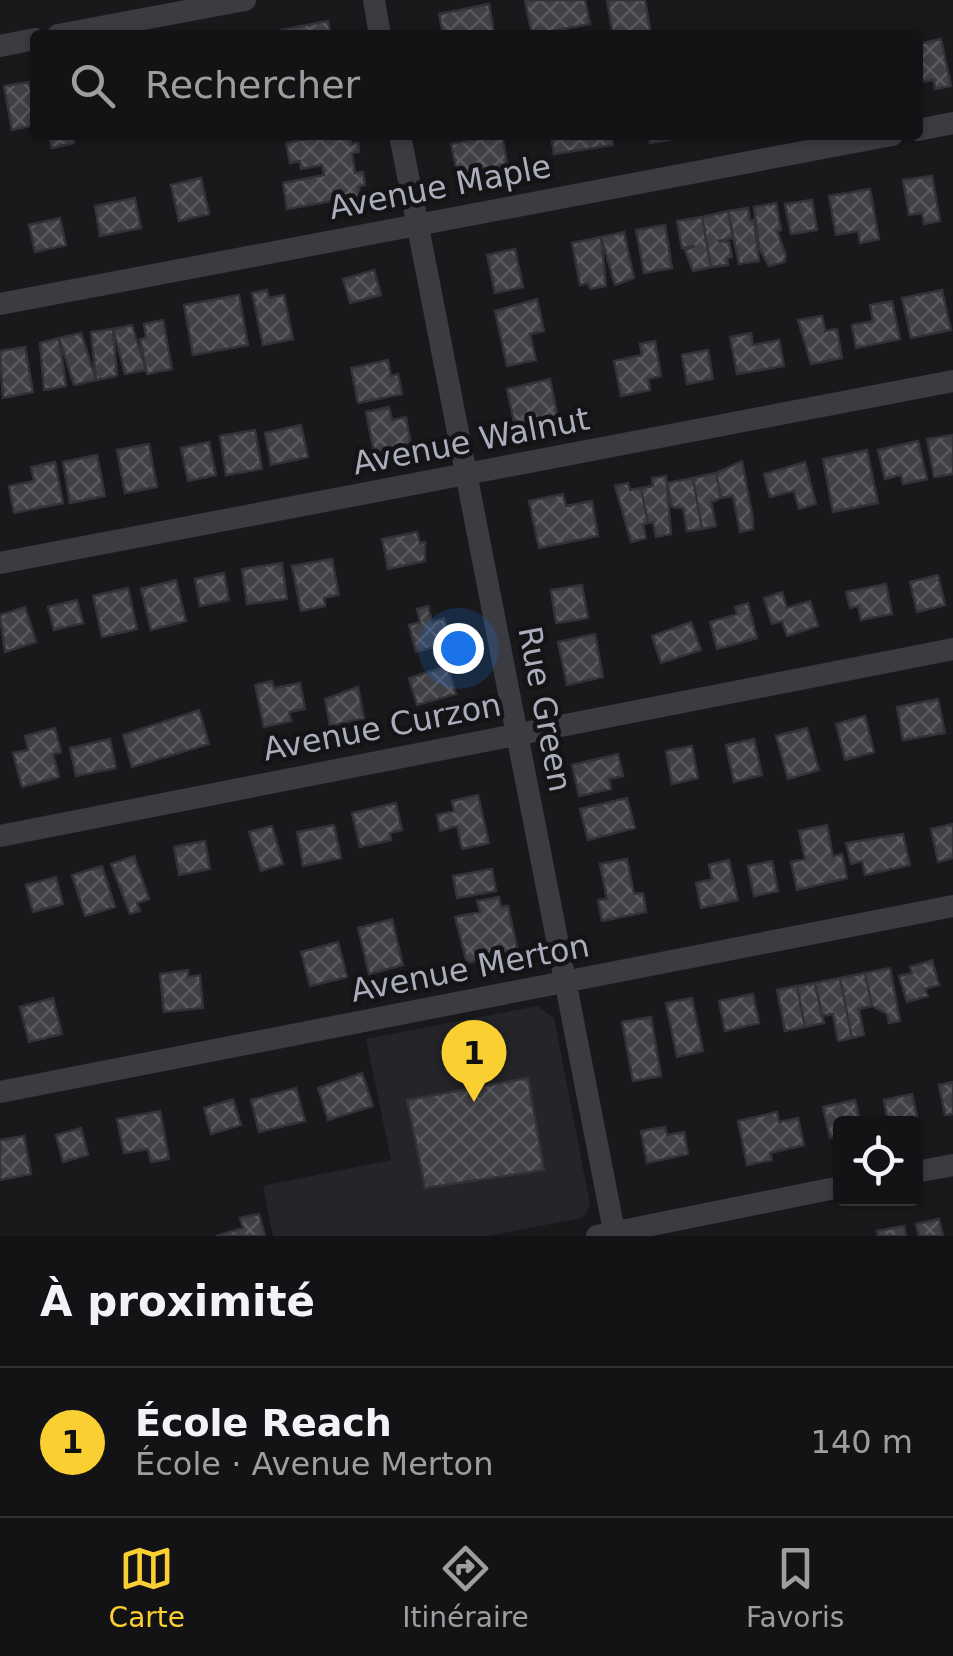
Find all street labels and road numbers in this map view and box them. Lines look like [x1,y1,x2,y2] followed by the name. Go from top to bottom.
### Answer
[326,147,554,227] street label: Avenue Maple
[349,399,593,483] street label: Avenue Walnut
[510,623,580,795] street label: Rue Green
[260,685,504,769] street label: Avenue Curzon
[348,926,592,1010] street label: Avenue Merton

